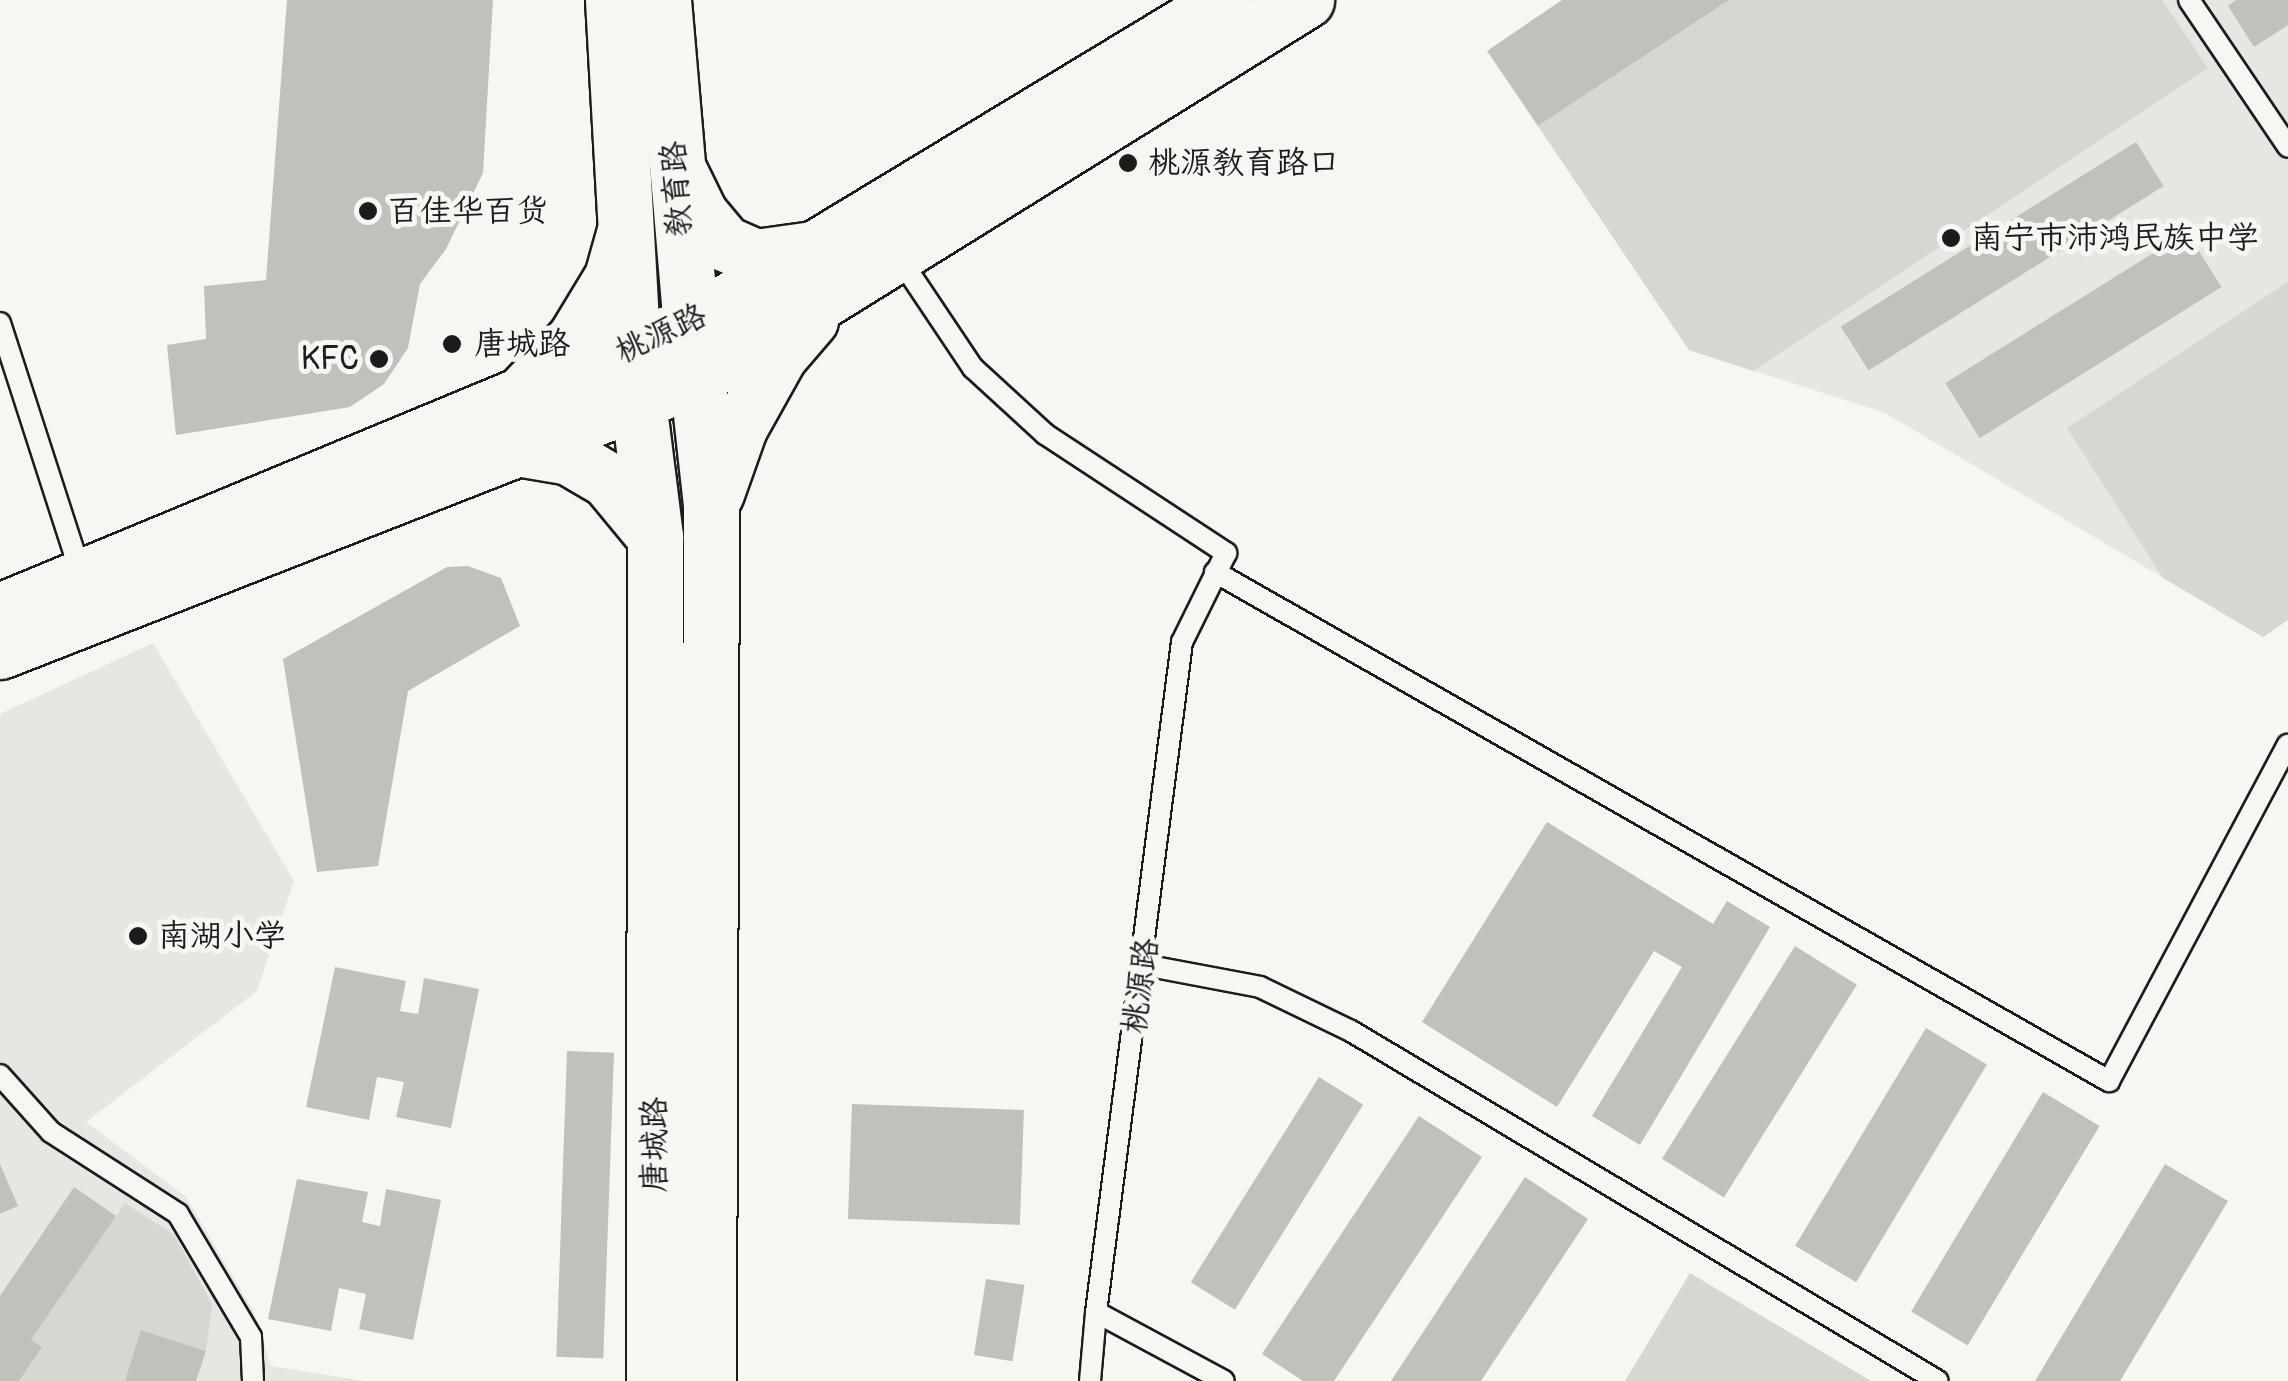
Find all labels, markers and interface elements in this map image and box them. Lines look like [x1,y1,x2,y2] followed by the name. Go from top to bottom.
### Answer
[654,140,700,238] street label: 教育路
[1148,144,1340,182] place label: 桃源教育路口
[1117,152,1139,174] marker: 桃源教育路口
[388,192,548,230] place label: 百佳华百货
[357,200,379,222] marker: 百佳华百货
[1971,219,2259,257] place label: 南宁市沛鸿民族中学
[1940,227,1962,249] marker: 南宁市沛鸿民族中学
[609,296,713,372] street label: 桃源路
[474,325,570,363] place label: 唐城路
[439,331,465,357] marker: 唐城路
[301,340,359,378] place label: KFC
[368,348,390,370] marker: KFC
[158,917,286,955] place label: 南湖小学
[127,925,149,947] marker: 南湖小学
[1115,936,1167,1036] street label: 桃源路
[636,1097,674,1193] street label: 唐城路

